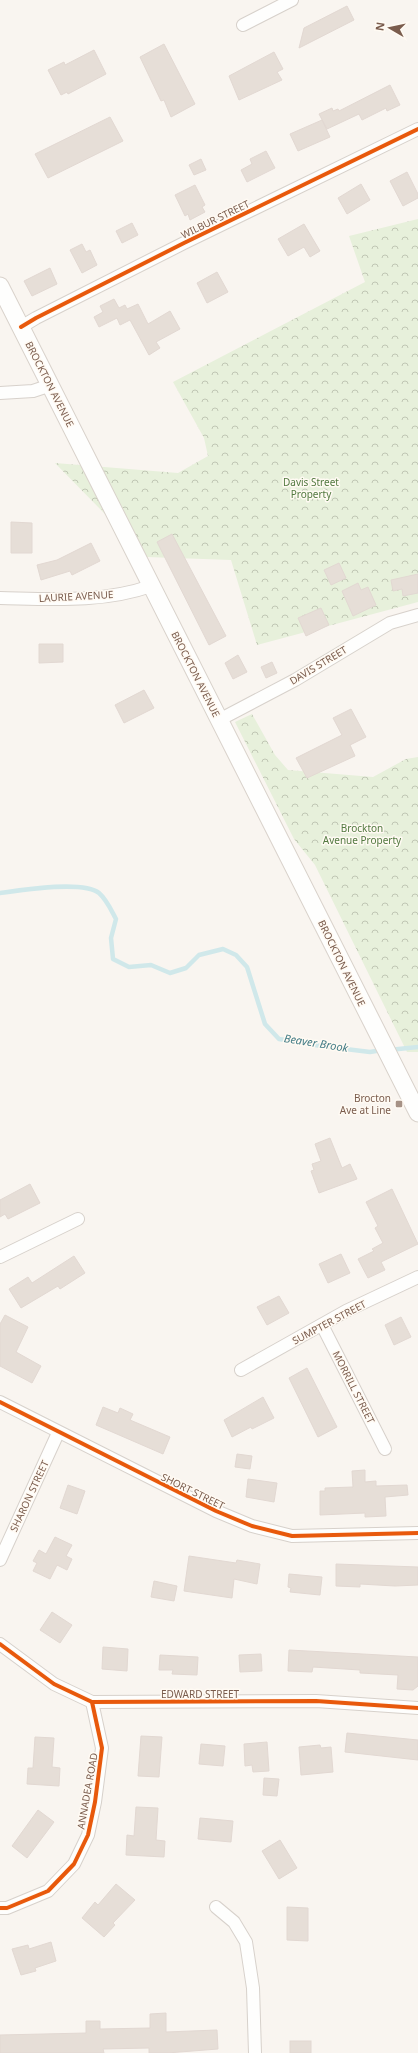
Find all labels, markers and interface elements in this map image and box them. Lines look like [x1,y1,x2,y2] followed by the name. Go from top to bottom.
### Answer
[370,8,410,48] north arrow
[372,21,388,32] text: N
[178,196,252,242] street label: WILBUR STREET
[22,339,78,429] street label: BROCKTON AVENUE
[283,475,339,501] park label: Davis Street Property
[38,587,114,605] street label: LAURIE AVENUE
[168,629,224,719] street label: BROCKTON AVENUE
[287,642,350,688] street label: DAVIS STREET
[323,821,402,847] park label: Brockton Avenue Property
[315,917,369,1009] street label: BROCKTON AVENUE
[283,1030,350,1055] water label: Beaver Brook
[340,1091,391,1117] place label: Brocton Ave at Line
[394,1099,404,1109] marker: Brocton Ave at Line
[290,1296,369,1347] street label: SUMPTER STREET
[330,1348,379,1426] street label: MORRILL STREET
[6,1458,52,1534] street label: SHARON STREET
[159,1470,227,1513] street label: SHORT STREET
[161,1687,239,1701] street label: EDWARD STREET
[73,1752,101,1830] street label: ANNADEA ROAD

